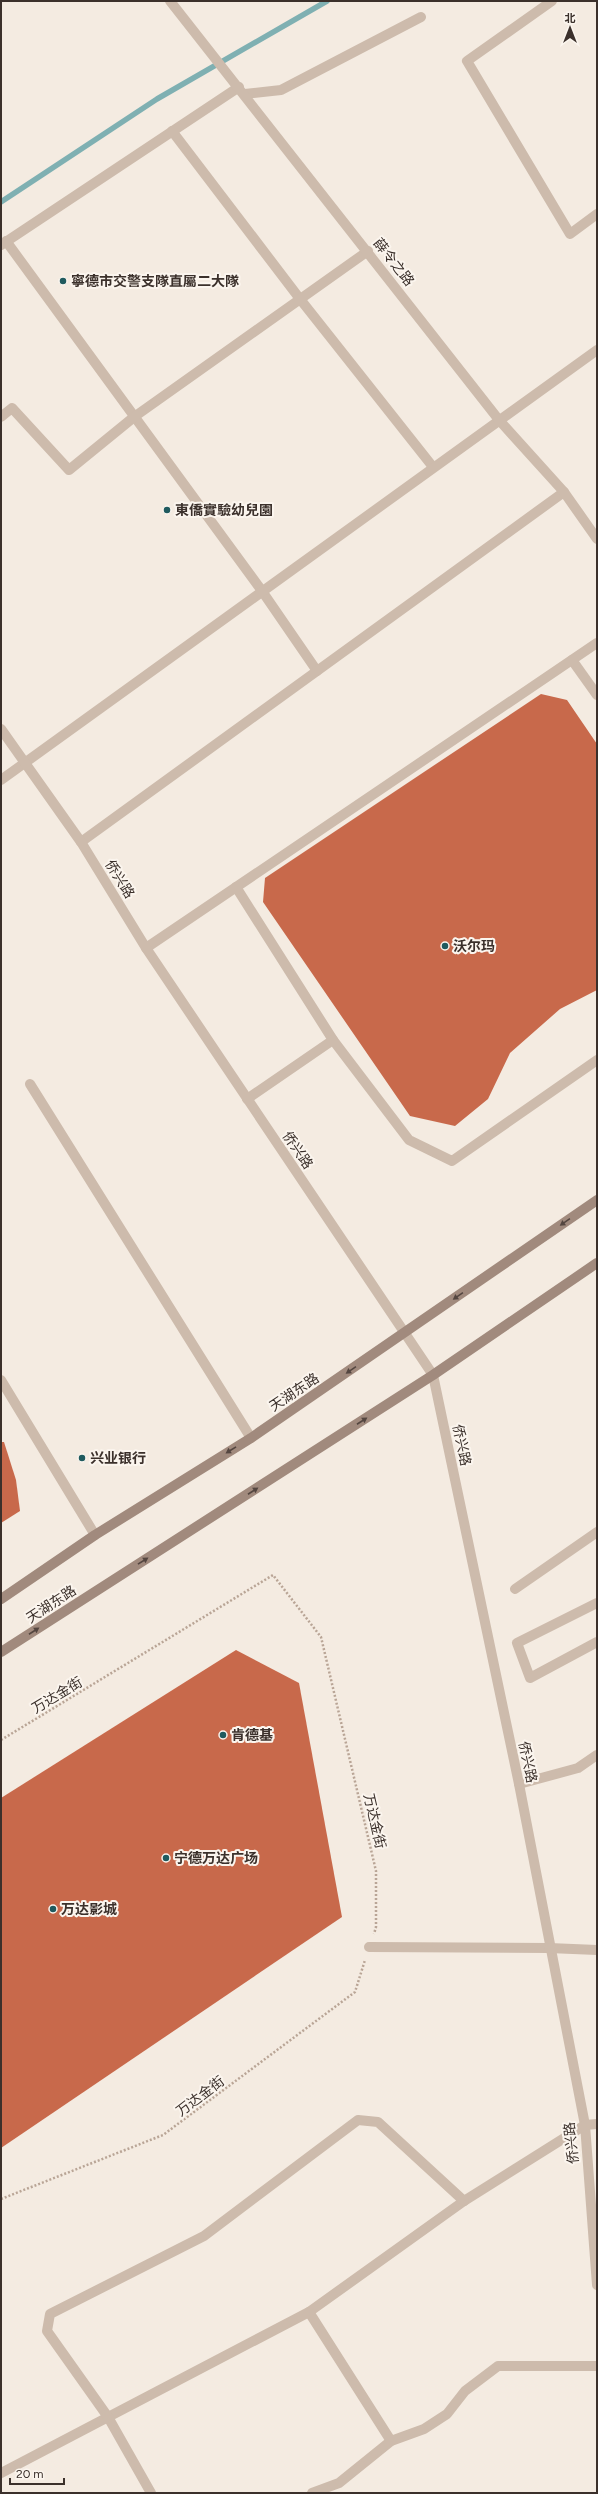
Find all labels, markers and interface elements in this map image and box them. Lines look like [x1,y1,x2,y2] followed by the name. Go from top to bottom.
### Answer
[550,8,590,48] north arrow
[565,12,576,25] text: 北
[370,235,418,290] street label: 薛令之路
[71,273,239,290] place label: 寧德市交警支隊直屬二大隊
[58,276,68,286] marker: 寧德市交警支隊直屬二大隊
[175,502,273,519] place label: 東僑實驗幼兒園
[162,505,172,515] marker: 東僑實驗幼兒園
[101,857,138,902] street label: 侨兴路
[453,938,495,955] place label: 沃尔玛
[440,941,450,951] marker: 沃尔玛
[279,1128,316,1172] street label: 侨兴路
[560,1218,570,1226] one-way arrow
[453,1292,463,1300] one-way arrow
[345,1366,356,1374] one-way arrow
[266,1370,322,1415] street label: 天湖东路
[356,1417,368,1424] one-way arrow
[449,1423,474,1467] street label: 侨兴路
[226,1446,236,1454] one-way arrow
[90,1450,146,1467] place label: 兴业银行
[77,1453,87,1463] marker: 兴业银行
[248,1487,258,1495] one-way arrow
[138,1557,148,1565] one-way arrow
[23,1582,79,1627] street label: 天湖东路
[29,1627,39,1635] one-way arrow
[29,1674,86,1717] street label: 万达金街
[231,1727,273,1744] place label: 肯德基
[218,1730,228,1740] marker: 肯德基
[515,1740,540,1784] street label: 侨兴路
[360,1792,389,1850] street label: 万达金街
[174,1850,258,1867] place label: 宁德万达广场
[161,1853,171,1863] marker: 宁德万达广场
[61,1901,117,1918] place label: 万达影城
[48,1904,58,1914] marker: 万达影城
[173,2073,228,2120] street label: 万达金街
[561,2121,582,2165] street label: 侨兴路
[10,2460,64,2486] scale bar
[16,2467,44,2481] text: 20 m

